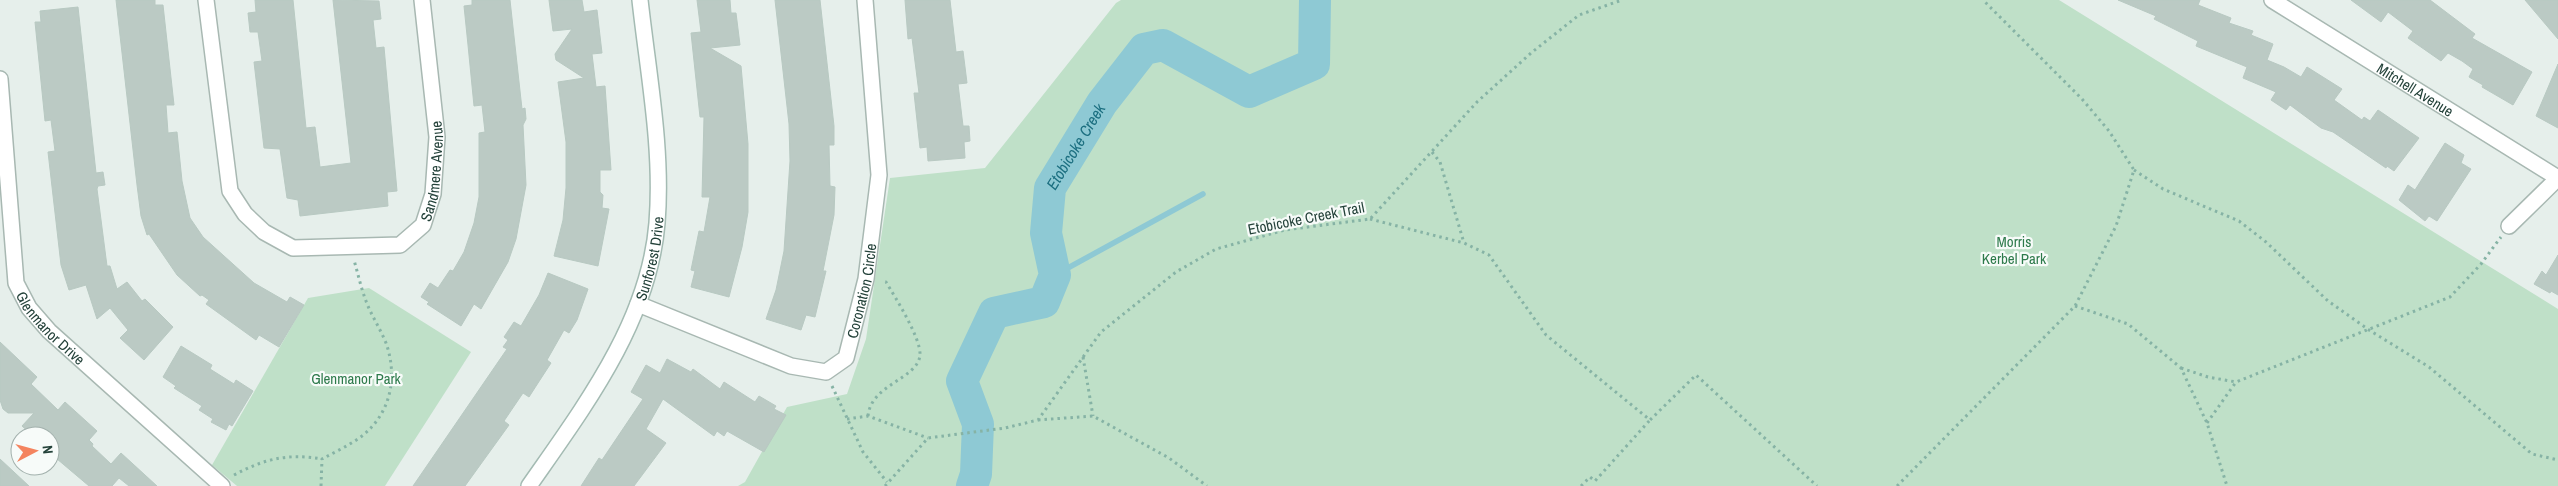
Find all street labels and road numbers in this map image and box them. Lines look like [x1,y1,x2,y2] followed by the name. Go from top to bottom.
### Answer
[2373,57,2458,121] street label: Mitchell Avenue
[414,120,448,224] street label: Sandmere Avenue
[1246,196,1366,240] street label: Etobicoke Creek Trail
[630,215,668,303] street label: Sunforest Drive
[841,242,881,340] street label: Coronation Circle
[12,287,90,369] street label: Glenmanor Drive

